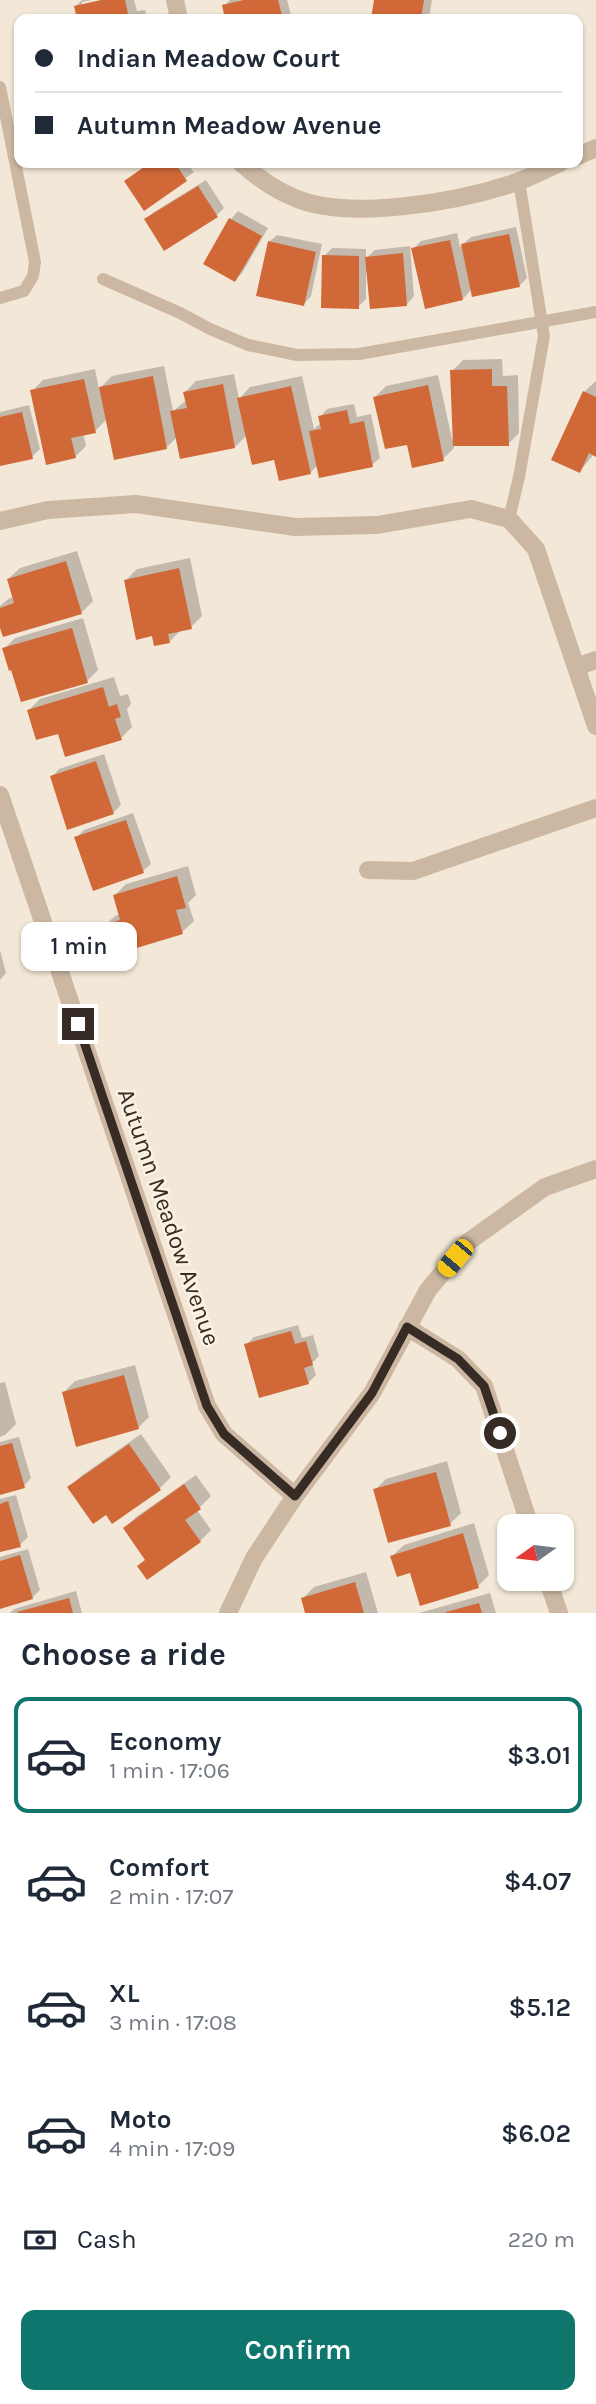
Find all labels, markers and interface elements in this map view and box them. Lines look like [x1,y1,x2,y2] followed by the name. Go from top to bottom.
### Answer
[77,43,340,74] text: Indian Meadow Court
[77,110,382,141] text: Autumn Meadow Avenue
[20,922,136,972] callout: 1 min
[50,933,108,960] text: 1 min
[62,1008,94,1040] route end
[112,1085,226,1349] street label: Autumn Meadow Avenue
[434,1235,477,1281] car
[484,1417,516,1449] route start
[497,1514,574,1591] north arrow
[497,1514,574,1591] map controls
[21,1636,226,1673] text: Choose a ride
[25,1724,88,1787] icon: car
[109,1726,221,1757] text: Economy
[507,1740,571,1771] text: $3.01
[109,1757,230,1784] text: 1 min · 17:06
[25,1850,88,1913] icon: car
[109,1852,210,1883] text: Comfort
[504,1866,571,1897] text: $4.07
[109,1883,233,1910] text: 2 min · 17:07
[25,1976,88,2039] icon: car
[109,1978,140,2009] text: XL
[509,1992,571,2023] text: $5.12
[109,2009,237,2036] text: 3 min · 17:08
[25,2102,88,2165] icon: car
[109,2104,171,2135] text: Moto
[501,2118,571,2149] text: $6.02
[109,2135,235,2162] text: 4 min · 17:09
[21,2221,59,2259] icon: cash
[77,2224,137,2255] text: Cash
[508,2226,575,2253] text: 220 m
[21,2310,575,2390] button: Confirm

